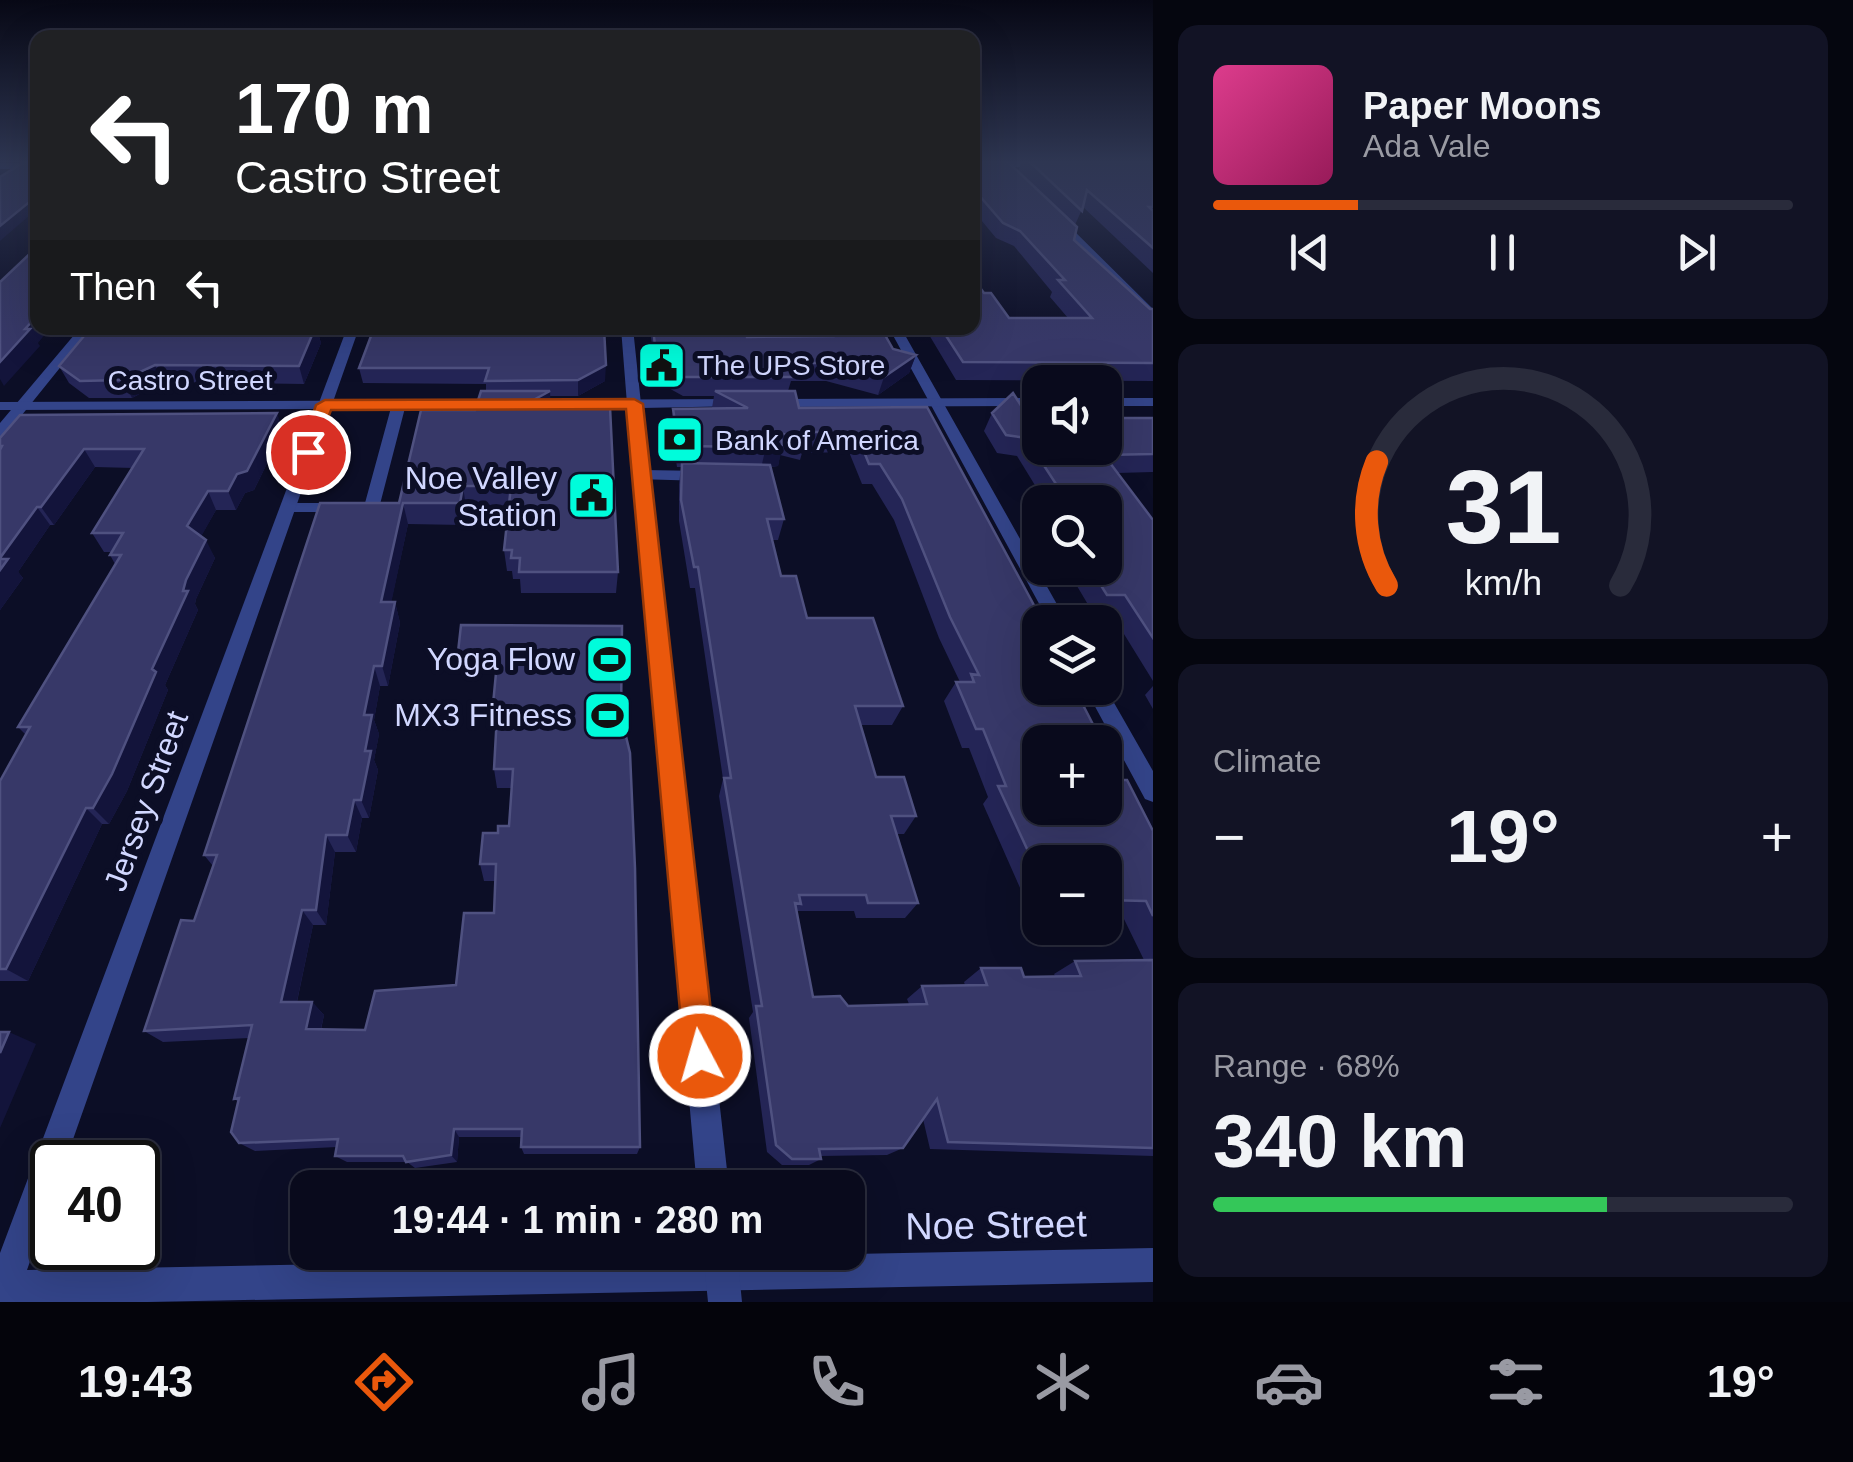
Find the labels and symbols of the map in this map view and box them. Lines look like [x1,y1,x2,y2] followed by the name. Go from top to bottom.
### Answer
[636,339,688,391] public building icon: The UPS Store
[697,350,885,381] place label: The UPS Store
[108,365,273,396] street label: Castro Street
[266,410,351,495] pin
[654,414,706,466] bank icon: Bank of America
[715,425,919,456] place label: Bank of America
[405,460,557,533] place label: Noe Valley Station
[566,470,618,522] public building icon: Noe Valley Station
[584,633,636,685] sports icon: Yoga Flow
[427,641,576,677] place label: Yoga Flow
[581,689,633,741] sports icon: MX3 Fitness
[394,697,572,733] place label: MX3 Fitness
[97,706,195,896] street label: Jersey Street
[648,1004,752,1108] position arrow
[30,1140,160,1270] speed limit sign: 40
[905,1202,1088,1248] street label: Noe Street

